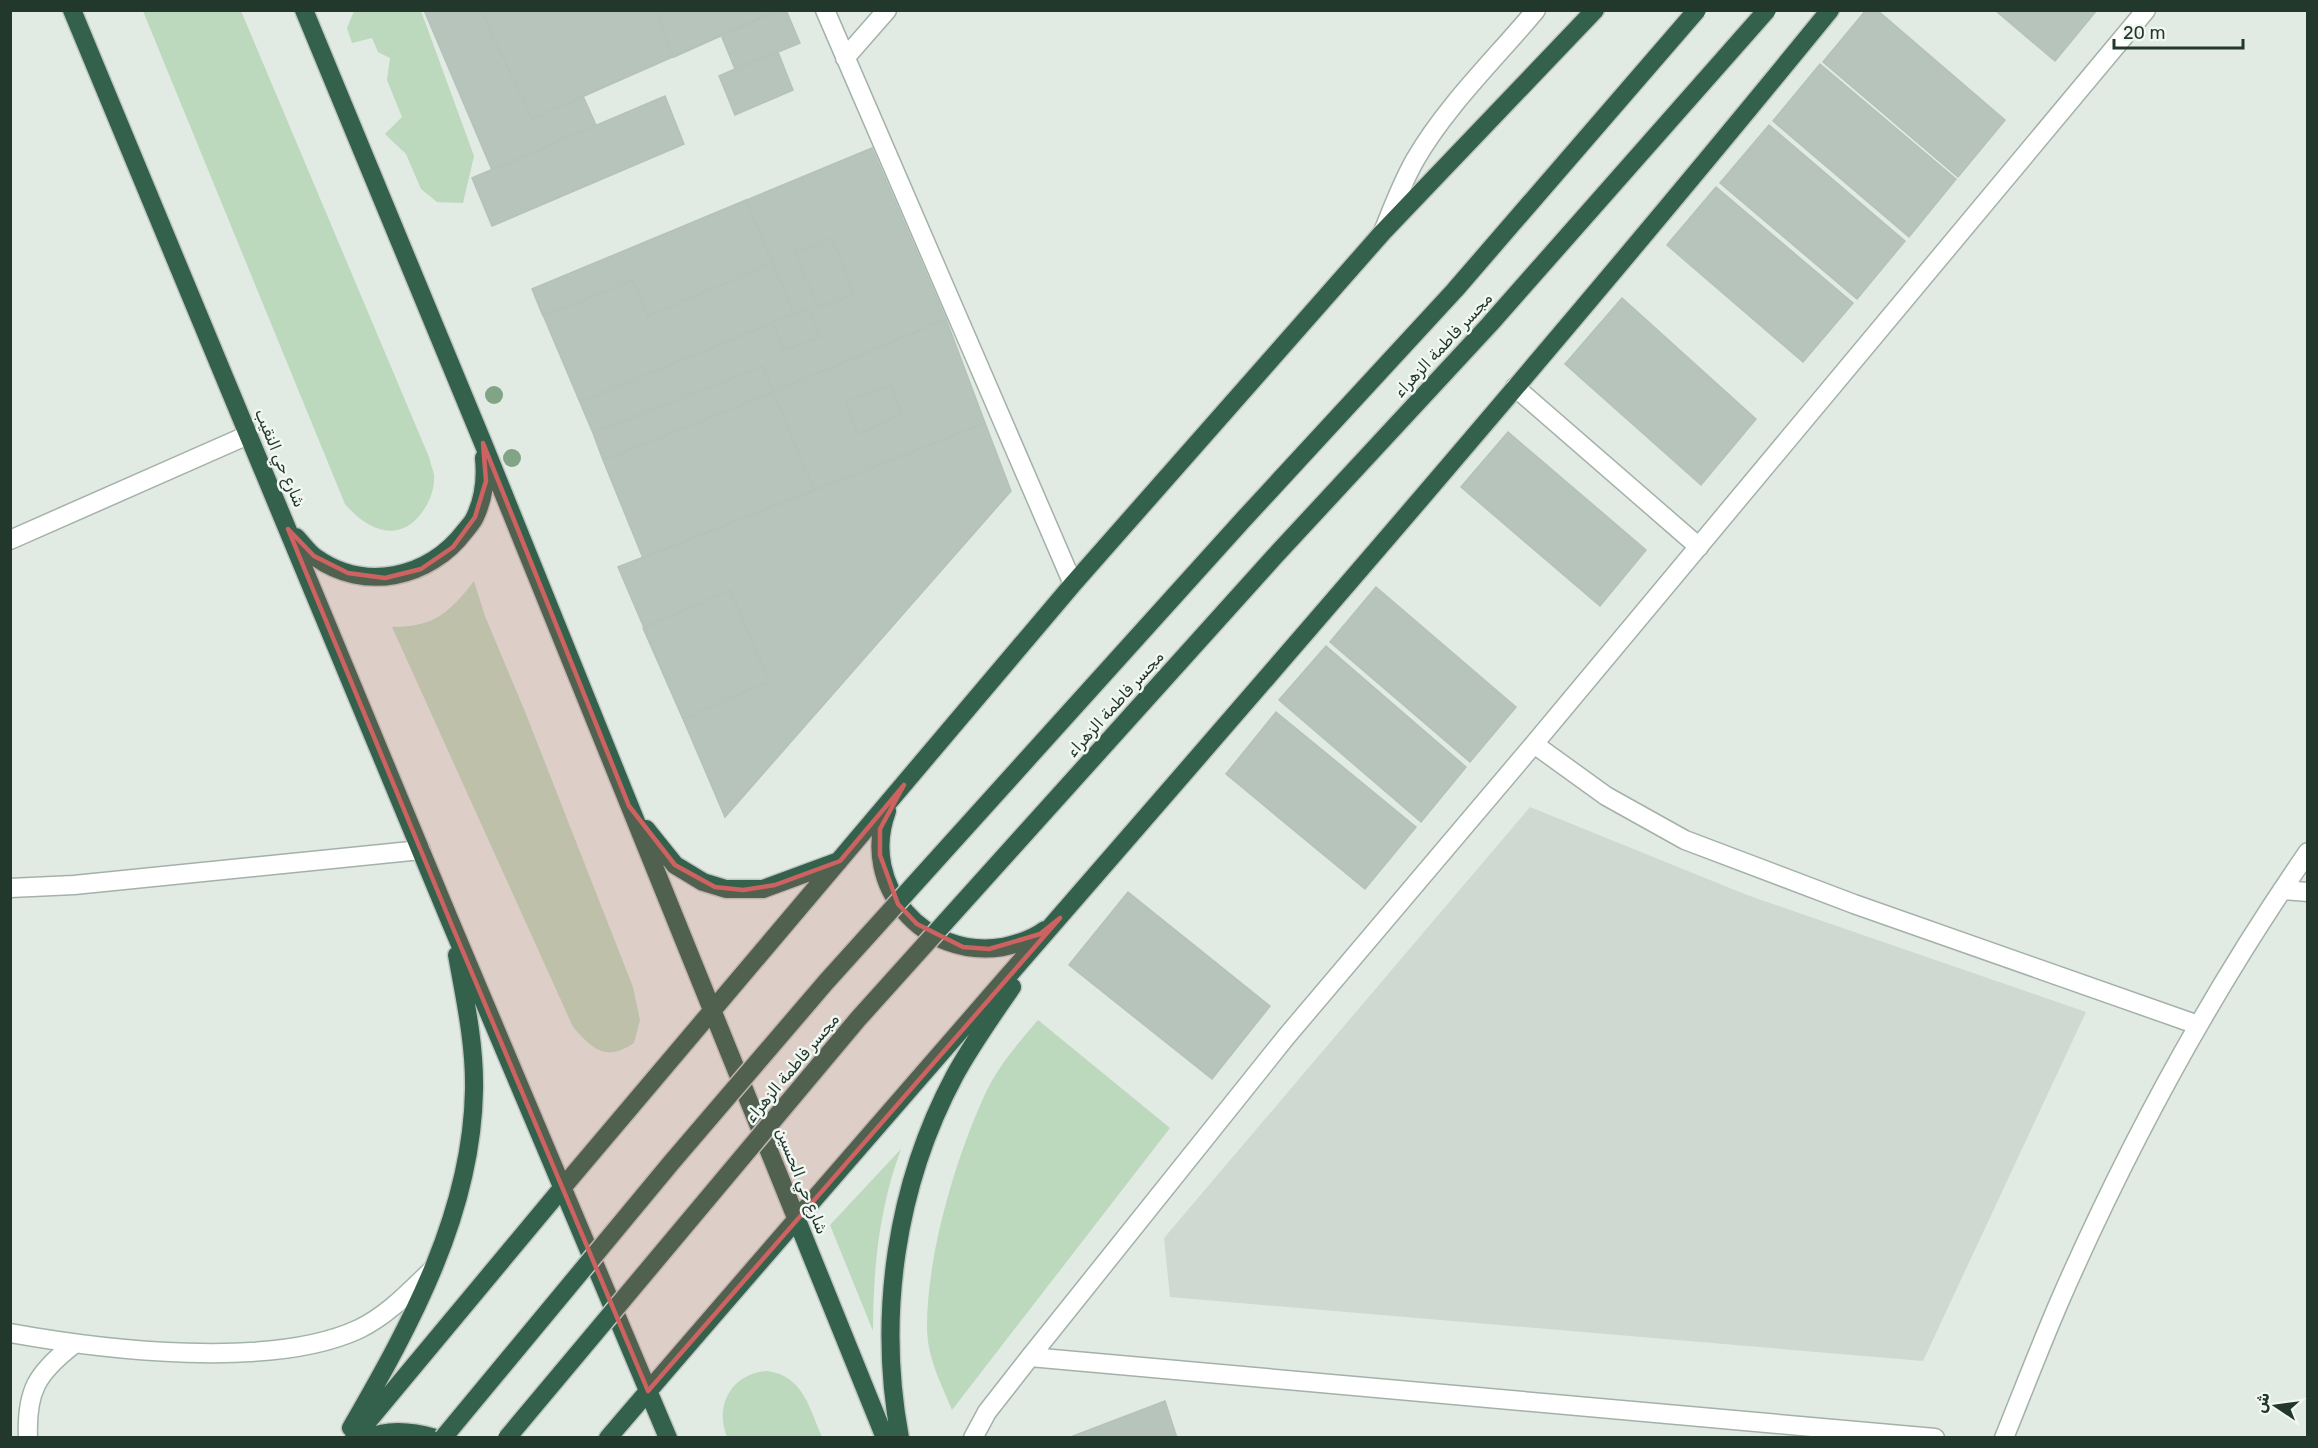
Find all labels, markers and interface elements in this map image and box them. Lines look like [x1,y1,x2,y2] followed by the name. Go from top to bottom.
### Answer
[2114,12,2243,50] scale bar
[2123,22,2165,44] text: 20 m
[1390,289,1497,402] street label: مجسر فاطمة الزهراء
[248,406,309,511] street label: شارع حي النقيب
[1062,647,1168,762] street label: مجسر فاطمة الزهراء
[741,1010,844,1127] street label: مجسر فاطمة الزهراء
[769,1125,832,1238] street label: شارع حي الحسين
[2246,1376,2306,1436] north arrow
[2250,1391,2273,1415] text: ش

